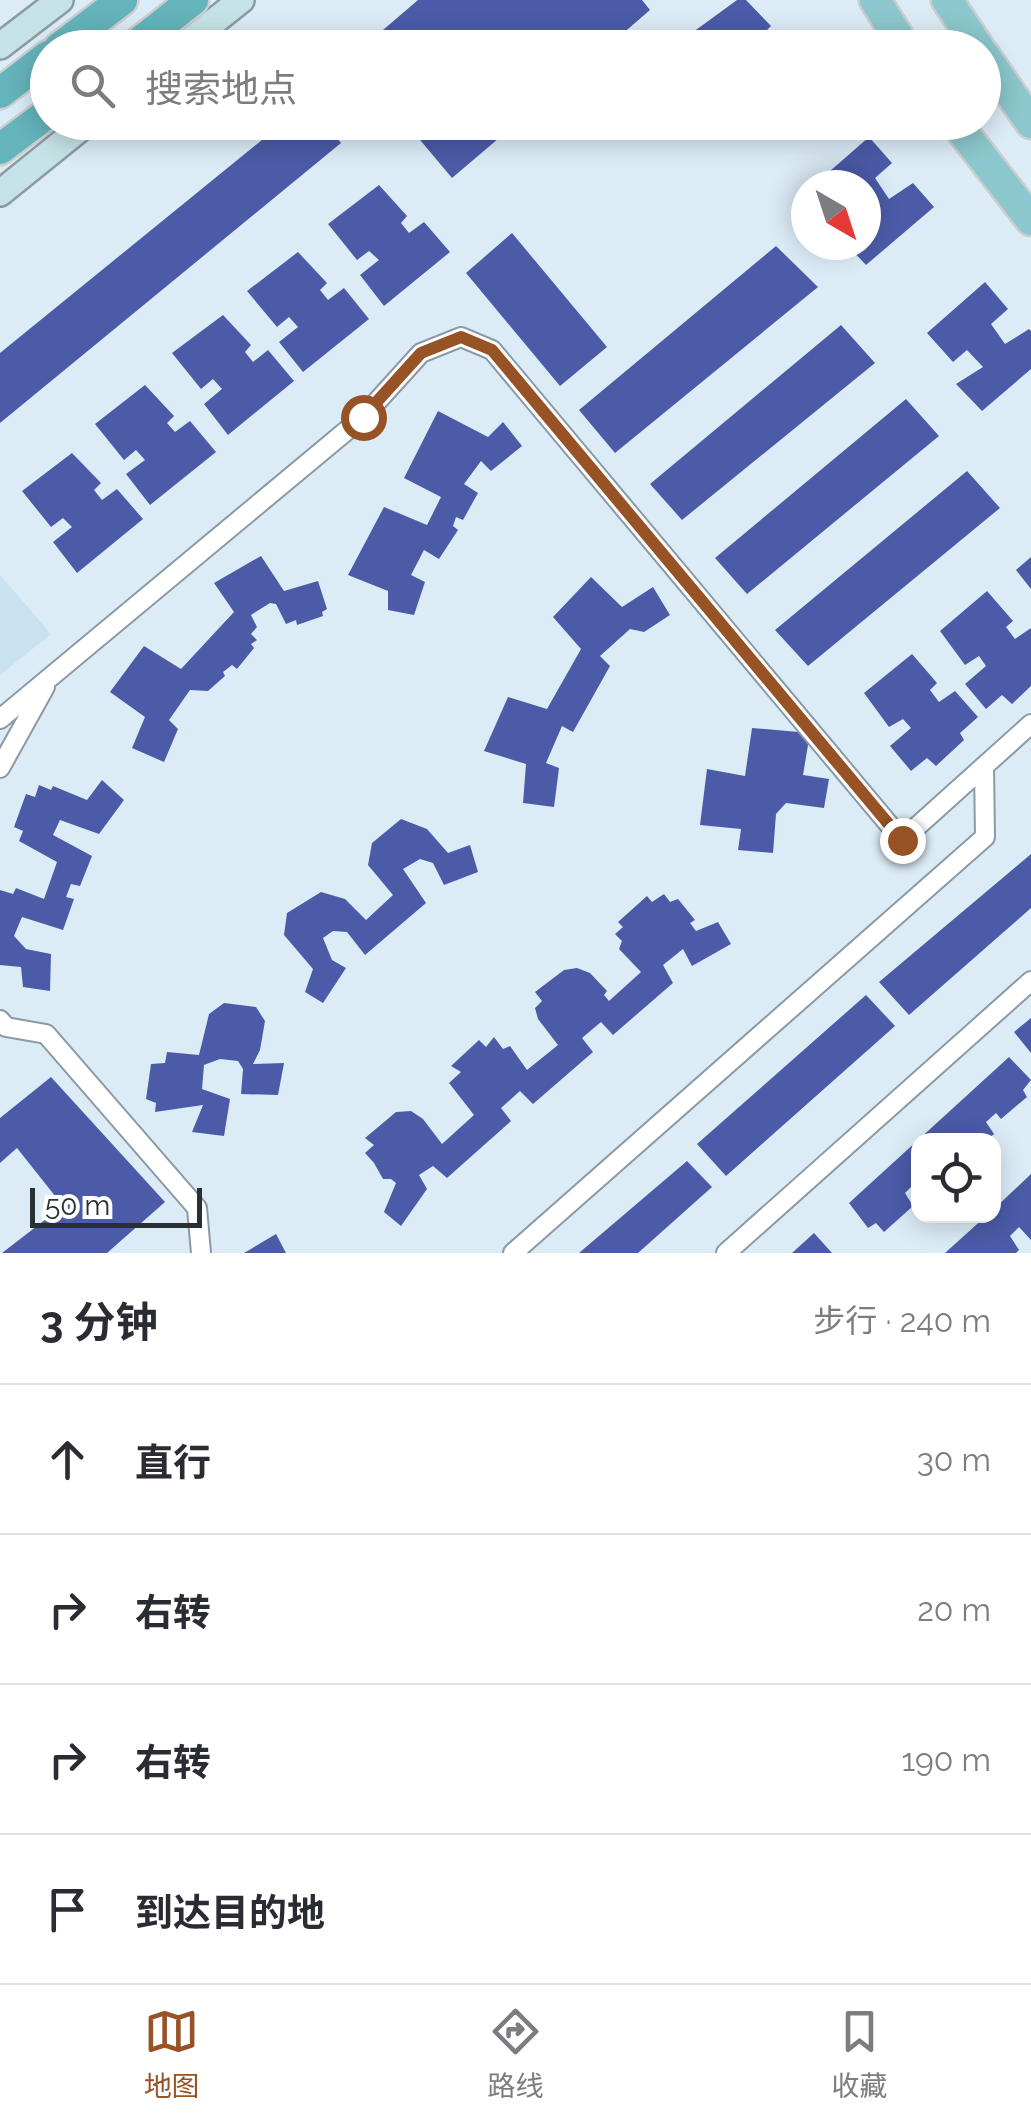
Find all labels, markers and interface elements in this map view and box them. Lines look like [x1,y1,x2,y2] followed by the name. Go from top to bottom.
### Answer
[30,30,1001,140] search box
[65,58,120,113] icon: search
[145,66,297,111] text: 搜索地点
[791,170,881,260] north arrow
[341,395,387,441] route start
[880,818,926,864] route end
[911,1133,1001,1223] map controls
[911,1133,1001,1223] button: locate
[30,1183,202,1228] scale bar
[45,1189,110,1222] text: 50 m
[40,1298,158,1347] text: 3 分钟
[813,1302,991,1339] text: 步行 · 240 m
[40,1432,95,1487] icon: ahead
[135,1440,211,1485] text: 直行
[917,1441,991,1478] text: 30 m
[40,1582,95,1637] icon: right
[135,1590,211,1635] text: 右转
[917,1591,991,1628] text: 20 m
[40,1732,95,1787] icon: right
[135,1740,211,1785] text: 右转
[901,1741,991,1778] text: 190 m
[40,1882,95,1937] icon: arrive
[135,1890,325,1935] text: 到达目的地
[144,2004,200,2104] tab: 地图
[487,2004,543,2104] tab: 路线
[831,2004,887,2104] tab: 收藏

